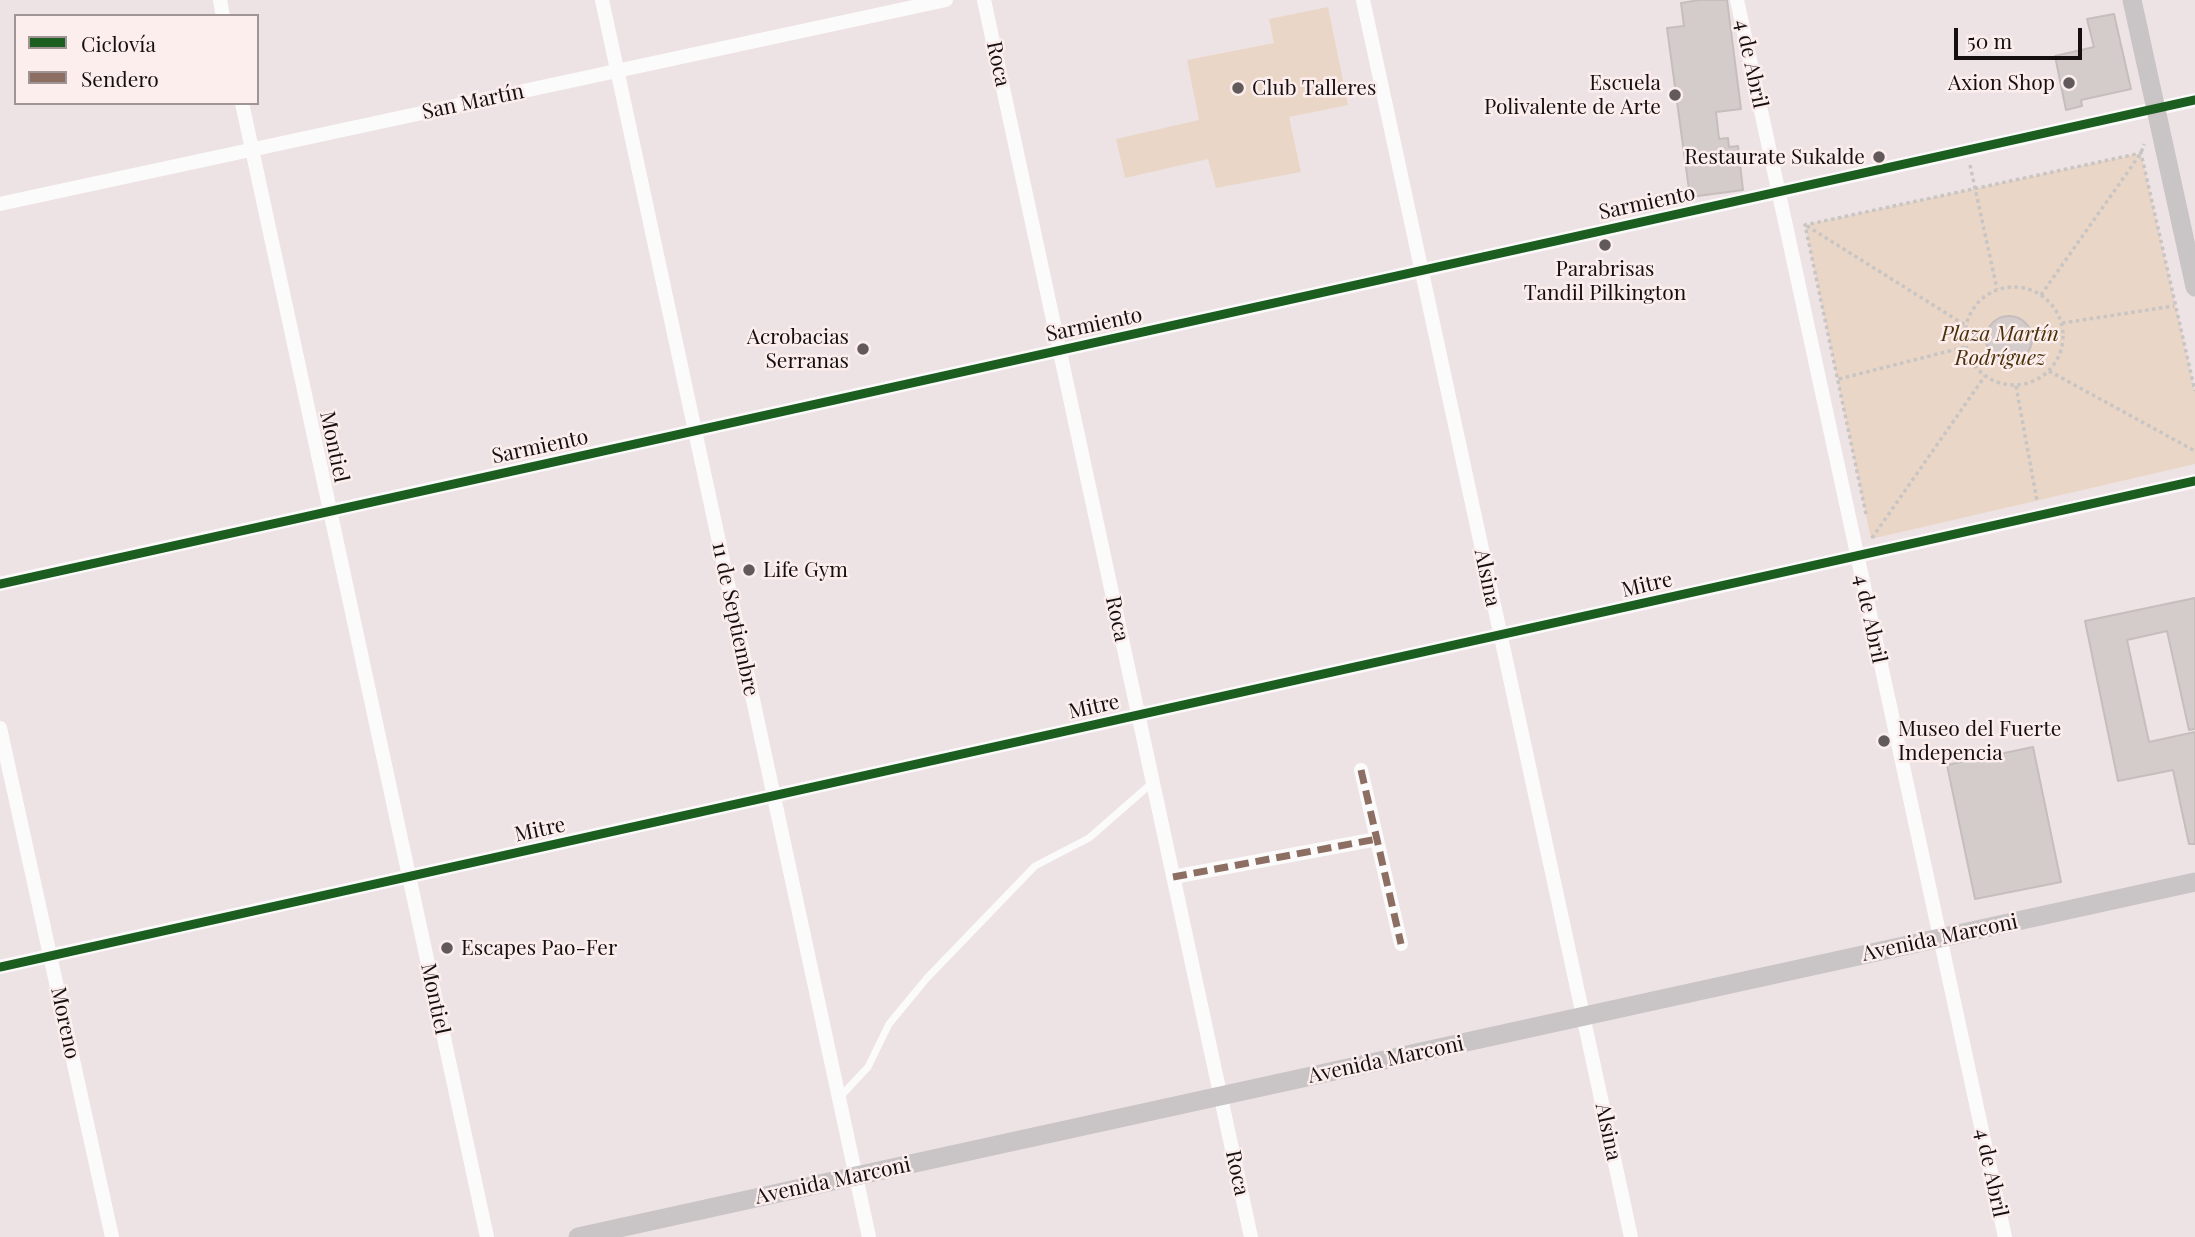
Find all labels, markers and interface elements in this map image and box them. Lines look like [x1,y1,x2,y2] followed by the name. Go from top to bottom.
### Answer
[14,14,259,105] legend
[1957,14,2085,58] scale bar
[1729,17,1773,111] street label: 4 de Abril
[1967,26,2012,54] text: 50 m
[81,29,156,57] text: Ciclovía
[981,39,1015,89] street label: Roca
[81,64,159,92] text: Sendero
[1484,70,1661,120] place label: Escuela Polivalente de Arte
[1948,70,2055,96] place label: Axion Shop
[1252,75,1376,101] place label: Club Talleres
[2061,75,2077,91] marker: Axion Shop
[420,79,526,125] street label: San Martín
[1230,80,1246,96] marker: Club Talleres
[1667,87,1683,103] marker: Escuela Polivalente de Arte
[1684,144,1865,170] place label: Restaurate Sukalde
[1871,149,1887,165] marker: Restaurate Sukalde
[1596,180,1698,226] street label: Sarmiento
[1597,237,1613,253] marker: Parabrisas Tandil Pilkington
[1524,256,1686,306] place label: Parabrisas Tandil Pilkington
[1043,302,1145,348] street label: Sarmiento
[1941,321,2059,371] park label: Plaza Martín Rodríguez
[747,324,849,374] place label: Acrobacias Serranas
[855,341,871,357] marker: Acrobacias Serranas
[314,409,354,485] street label: Montiel
[489,424,591,470] street label: Sarmiento
[706,539,764,699] street label: 11 de Septiembre
[1469,547,1505,609] street label: Alsina
[763,557,848,583] place label: Life Gym
[741,562,757,578] marker: Life Gym
[1619,567,1675,603] street label: Mitre
[1848,572,1892,666] street label: 4 de Abril
[1100,594,1134,644] street label: Roca
[1066,689,1122,725] street label: Mitre
[1898,716,2061,766] place label: Museo del Fuerte Indepencia
[1876,733,1892,749] marker: Museo del Fuerte Indepencia
[512,812,568,848] street label: Mitre
[1860,909,2020,967] street label: Avenida Marconi
[461,935,617,961] place label: Escapes Pao-Fer
[439,940,455,956] marker: Escapes Pao-Fer
[415,961,455,1037] street label: Montiel
[45,985,85,1061] street label: Moreno
[1306,1031,1466,1089] street label: Avenida Marconi
[1590,1101,1626,1163] street label: Alsina
[1969,1126,2013,1220] street label: 4 de Abril
[1220,1148,1254,1198] street label: Roca
[753,1152,913,1210] street label: Avenida Marconi

